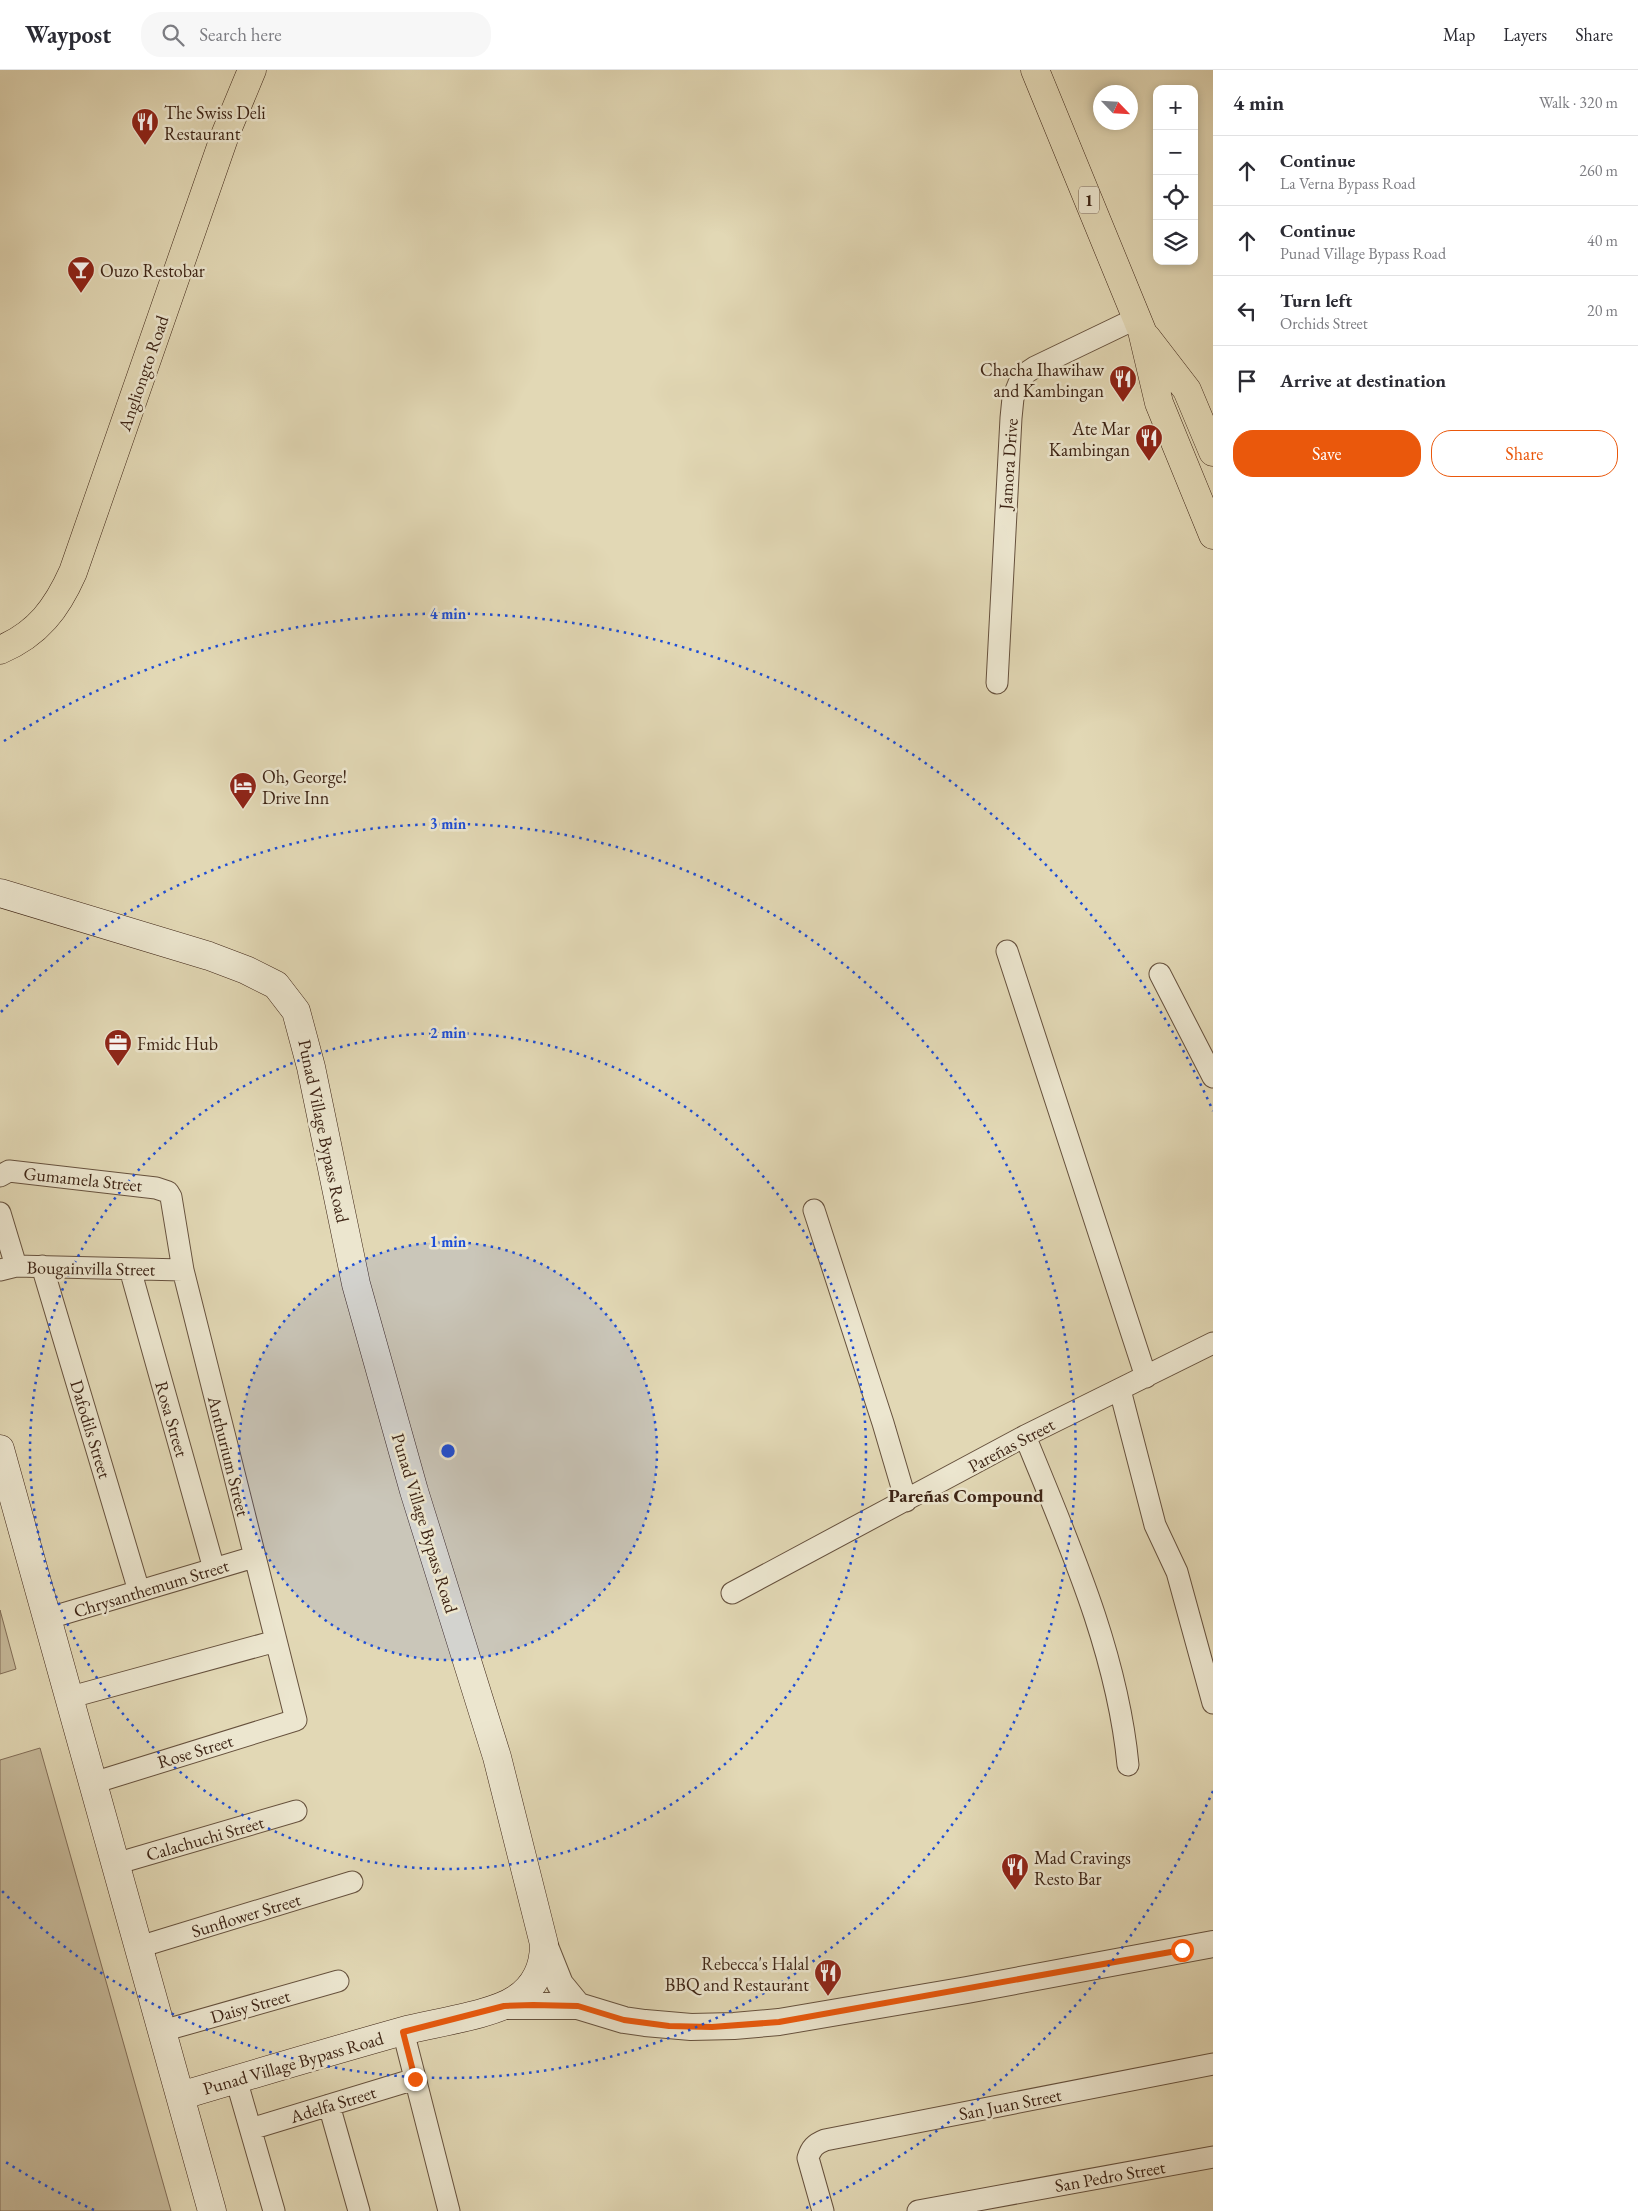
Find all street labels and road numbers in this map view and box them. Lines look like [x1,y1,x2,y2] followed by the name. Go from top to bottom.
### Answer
[1079,186,1099,214] road number: 1
[112,311,174,435] street label: Angliongto Road
[993,418,1023,512] street label: Jamora Drive
[293,1037,355,1226] street label: Punad Village Bypass Road
[22,1161,144,1197] street label: Gumamela Street
[26,1255,156,1281] street label: Bougainvilla Street
[65,1377,117,1481] street label: Dafodils Street
[150,1378,194,1460] street label: Rosa Street
[203,1392,255,1519] street label: Anthurium Street
[964,1412,1059,1477] street label: Pareñas Street
[387,1430,464,1617] street label: Punad Village Bypass Road
[71,1553,232,1623] street label: Chrysanthemum Street
[154,1729,236,1773] street label: Rose Street
[143,1810,267,1866] street label: Calachuchi Street
[189,1887,304,1943] street label: Sunflower Street
[208,1984,293,2028] street label: Daisy Street
[200,2026,387,2100] street label: Punad Village Bypass Road
[286,2080,379,2128] street label: Adelfa Street
[957,2083,1064,2125] street label: San Juan Street
[1053,2155,1167,2197] street label: San Pedro Street

